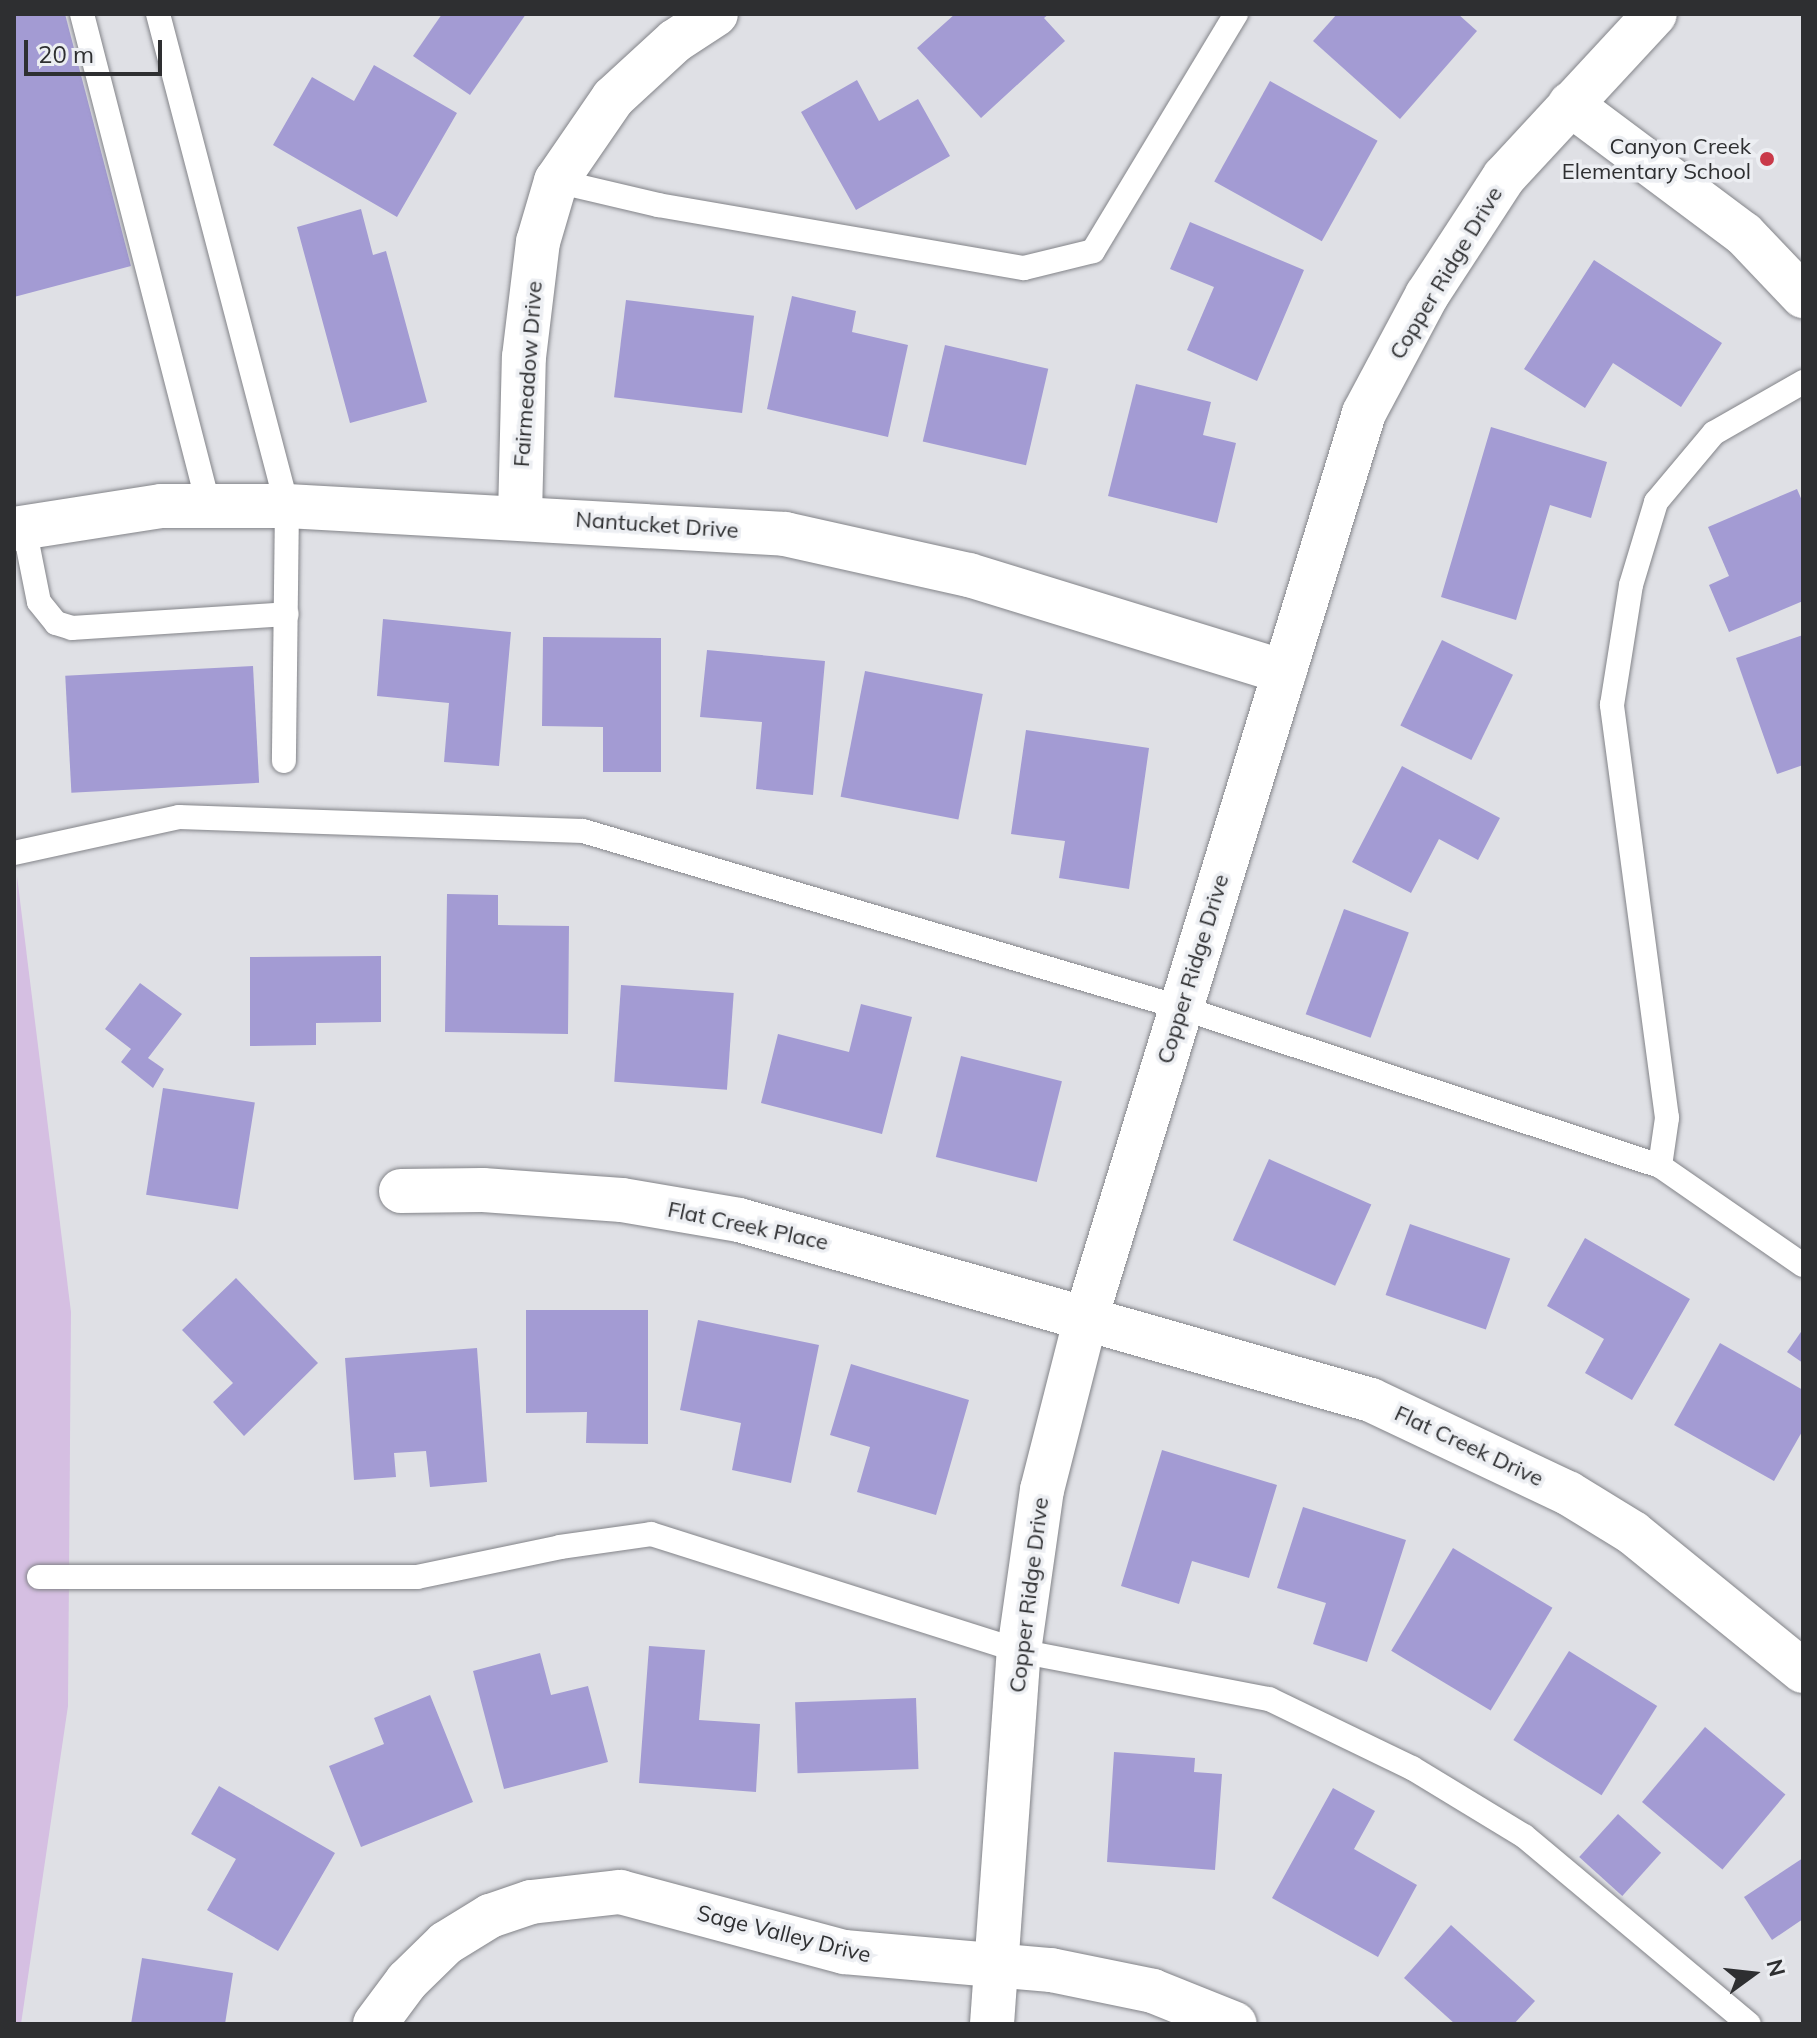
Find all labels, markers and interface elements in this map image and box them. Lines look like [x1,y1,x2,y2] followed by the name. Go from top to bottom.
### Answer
[28,24,166,74] scale bar
[38,39,94,69] text: 20 m
[1562,133,1751,184] place label: Canyon Creek Elementary School
[1758,150,1776,168] marker: Canyon Creek Elementary School
[1384,182,1508,364] street label: Copper Ridge Drive
[508,280,548,468] street label: Fairmeadow Drive
[575,506,739,544] street label: Nantucket Drive
[1152,871,1234,1067] street label: Copper Ridge Drive
[665,1196,831,1256] street label: Flat Creek Place
[1390,1400,1548,1492] street label: Flat Creek Drive
[1004,1496,1054,1694] street label: Copper Ridge Drive
[694,1900,874,1968] street label: Sage Valley Drive
[1713,1934,1793,2014] north arrow
[1761,1956,1792,1979] text: N

